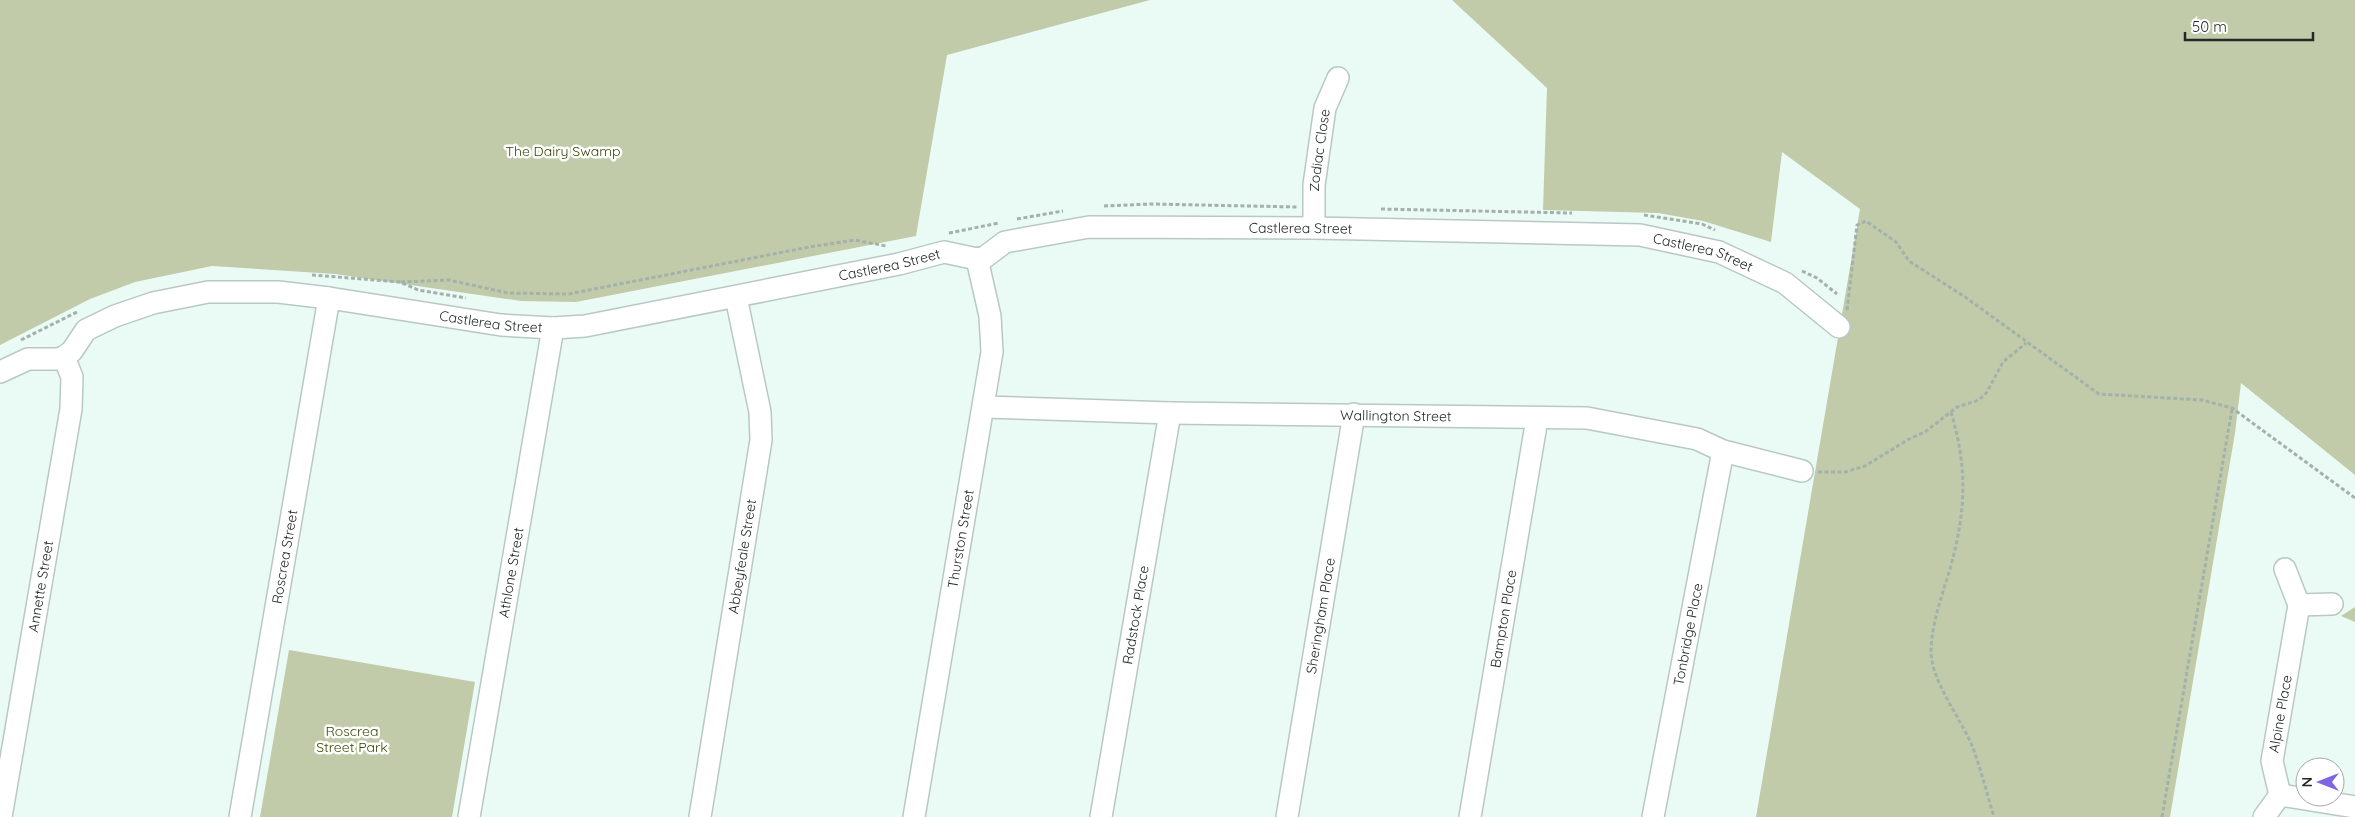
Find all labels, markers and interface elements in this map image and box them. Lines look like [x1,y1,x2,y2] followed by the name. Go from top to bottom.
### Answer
[2185,10,2312,42] scale bar
[2192,17,2227,36] text: 50 m
[1305,108,1334,192] street label: Zodiac Close
[505,142,621,160] park label: The Dairy Swamp
[1249,219,1353,238] street label: Castlerea Street
[1651,229,1756,276] street label: Castlerea Street
[837,244,942,285] street label: Castlerea Street
[438,306,543,336] street label: Castlerea Street
[1340,406,1452,425] street label: Wallington Street
[944,488,978,590] street label: Thurston Street
[724,497,760,615] street label: Abbeyfeale Street
[268,508,302,605] street label: Roscrea Street
[494,526,528,619] street label: Athlone Street
[24,539,57,634] street label: Annette Street
[1302,556,1339,675] street label: Sheringham Place
[1118,564,1153,666] street label: Radstock Place
[1486,568,1520,669] street label: Bampton Place
[1669,581,1707,687] street label: Tonbridge Place
[2265,673,2296,754] street label: Alpine Place
[316,722,388,756] park label: Roscrea Street Park
[2295,757,2345,807] north arrow
[2298,777,2316,787] text: N

